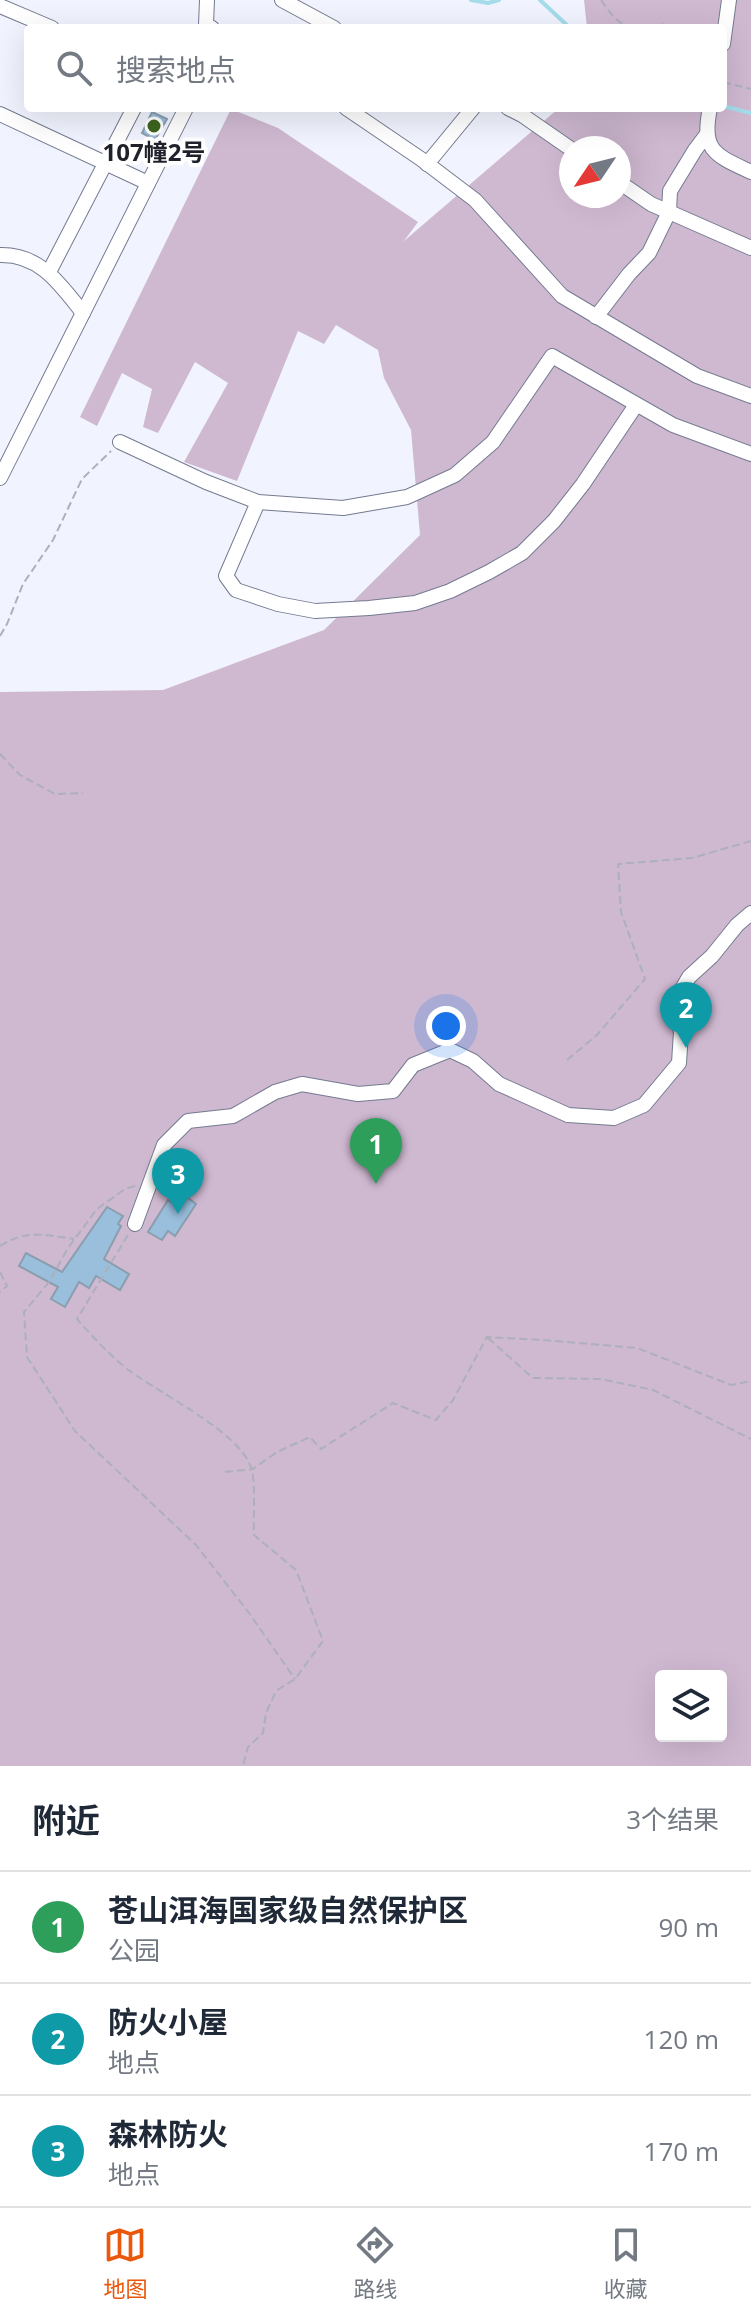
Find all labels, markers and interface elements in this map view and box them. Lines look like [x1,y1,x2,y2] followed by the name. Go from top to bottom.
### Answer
[24,24,727,112] search box
[52,46,96,90] icon: search
[116,49,236,90] text: 搜索地点
[145,117,163,135] marker: 107幢2号
[103,135,205,168] place label: 107幢2号
[559,136,631,208] north arrow
[660,982,712,1048] pin: 2
[426,1006,466,1046] your location
[350,1118,402,1184] pin: 1
[152,1148,204,1214] pin: 3
[655,1670,727,1742] map controls
[655,1670,727,1742] button: layers
[32,1797,100,1843] text: 附近
[626,1801,719,1837] text: 3个结果
[108,1889,468,1930] text: 苍山洱海国家级自然保护区
[51,1909,65,1945] text: 1
[658,1909,719,1945] text: 90 m
[108,1932,160,1968] text: 公园
[108,2001,228,2042] text: 防火小屋
[51,2021,65,2057] text: 2
[644,2021,719,2057] text: 120 m
[108,2044,160,2080] text: 地点
[108,2113,228,2154] text: 森林防火
[51,2133,65,2169] text: 3
[644,2133,719,2169] text: 170 m
[108,2156,160,2192] text: 地点
[103,2223,147,2303] tab: 地图
[353,2223,398,2303] tab: 路线
[604,2223,648,2303] tab: 收藏

